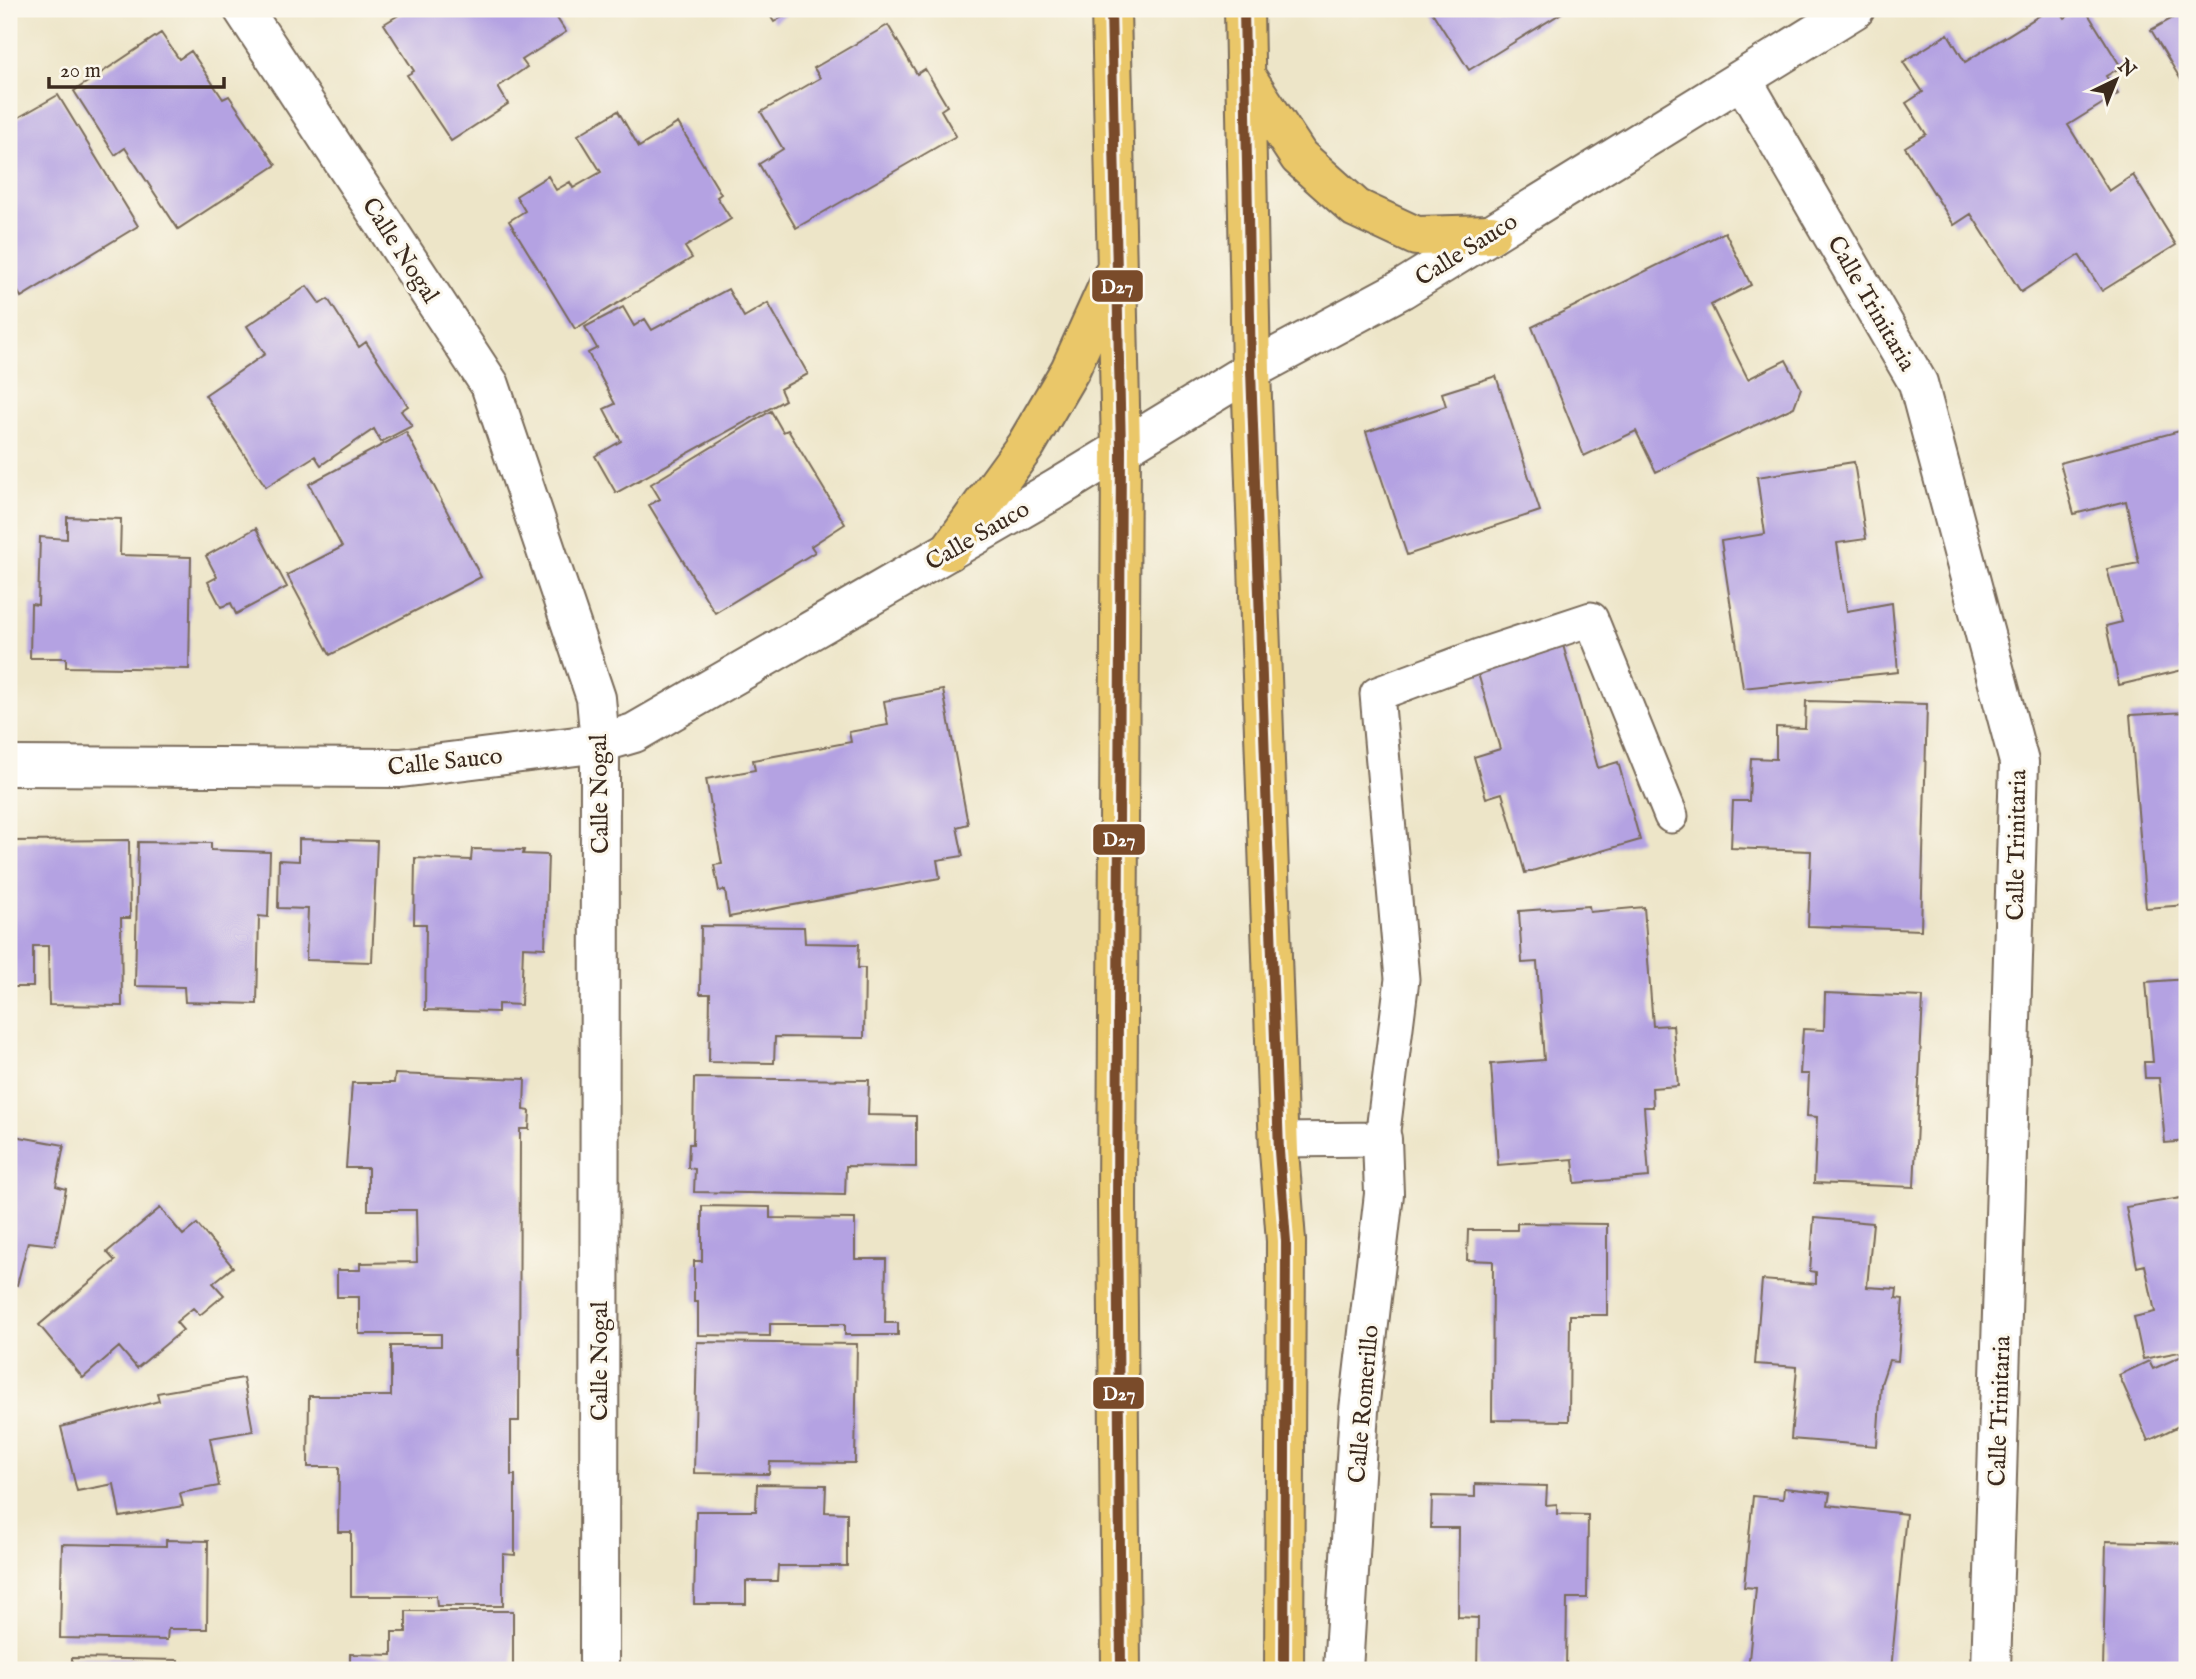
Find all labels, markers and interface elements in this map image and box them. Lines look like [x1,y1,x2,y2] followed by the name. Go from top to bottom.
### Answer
[49,46,224,90] scale bar
[2080,46,2150,116] north arrow
[2111,54,2141,84] text: N
[60,58,101,85] text: 20 m
[354,192,446,310] street label: Calle Nogal
[1410,207,1524,294] street label: Calle Sauco
[1820,231,1922,377] street label: Calle Trinitaria
[1091,269,1144,303] line badge: D27
[1101,276,1134,300] text: D27
[920,494,1035,579] street label: Calle Sauco
[584,733,617,854] street label: Calle Nogal
[386,741,504,784] street label: Calle Sauco
[2001,769,2034,921] street label: Calle Trinitaria
[1092,823,1146,856] line badge: D27
[1103,829,1136,853] text: D27
[585,1301,616,1421] street label: Calle Nogal
[1342,1324,1387,1484] street label: Calle Romerillo
[1982,1334,2019,1487] street label: Calle Trinitaria
[1092,1376,1145,1410] line badge: D27
[1103,1383,1136,1407] text: D27

